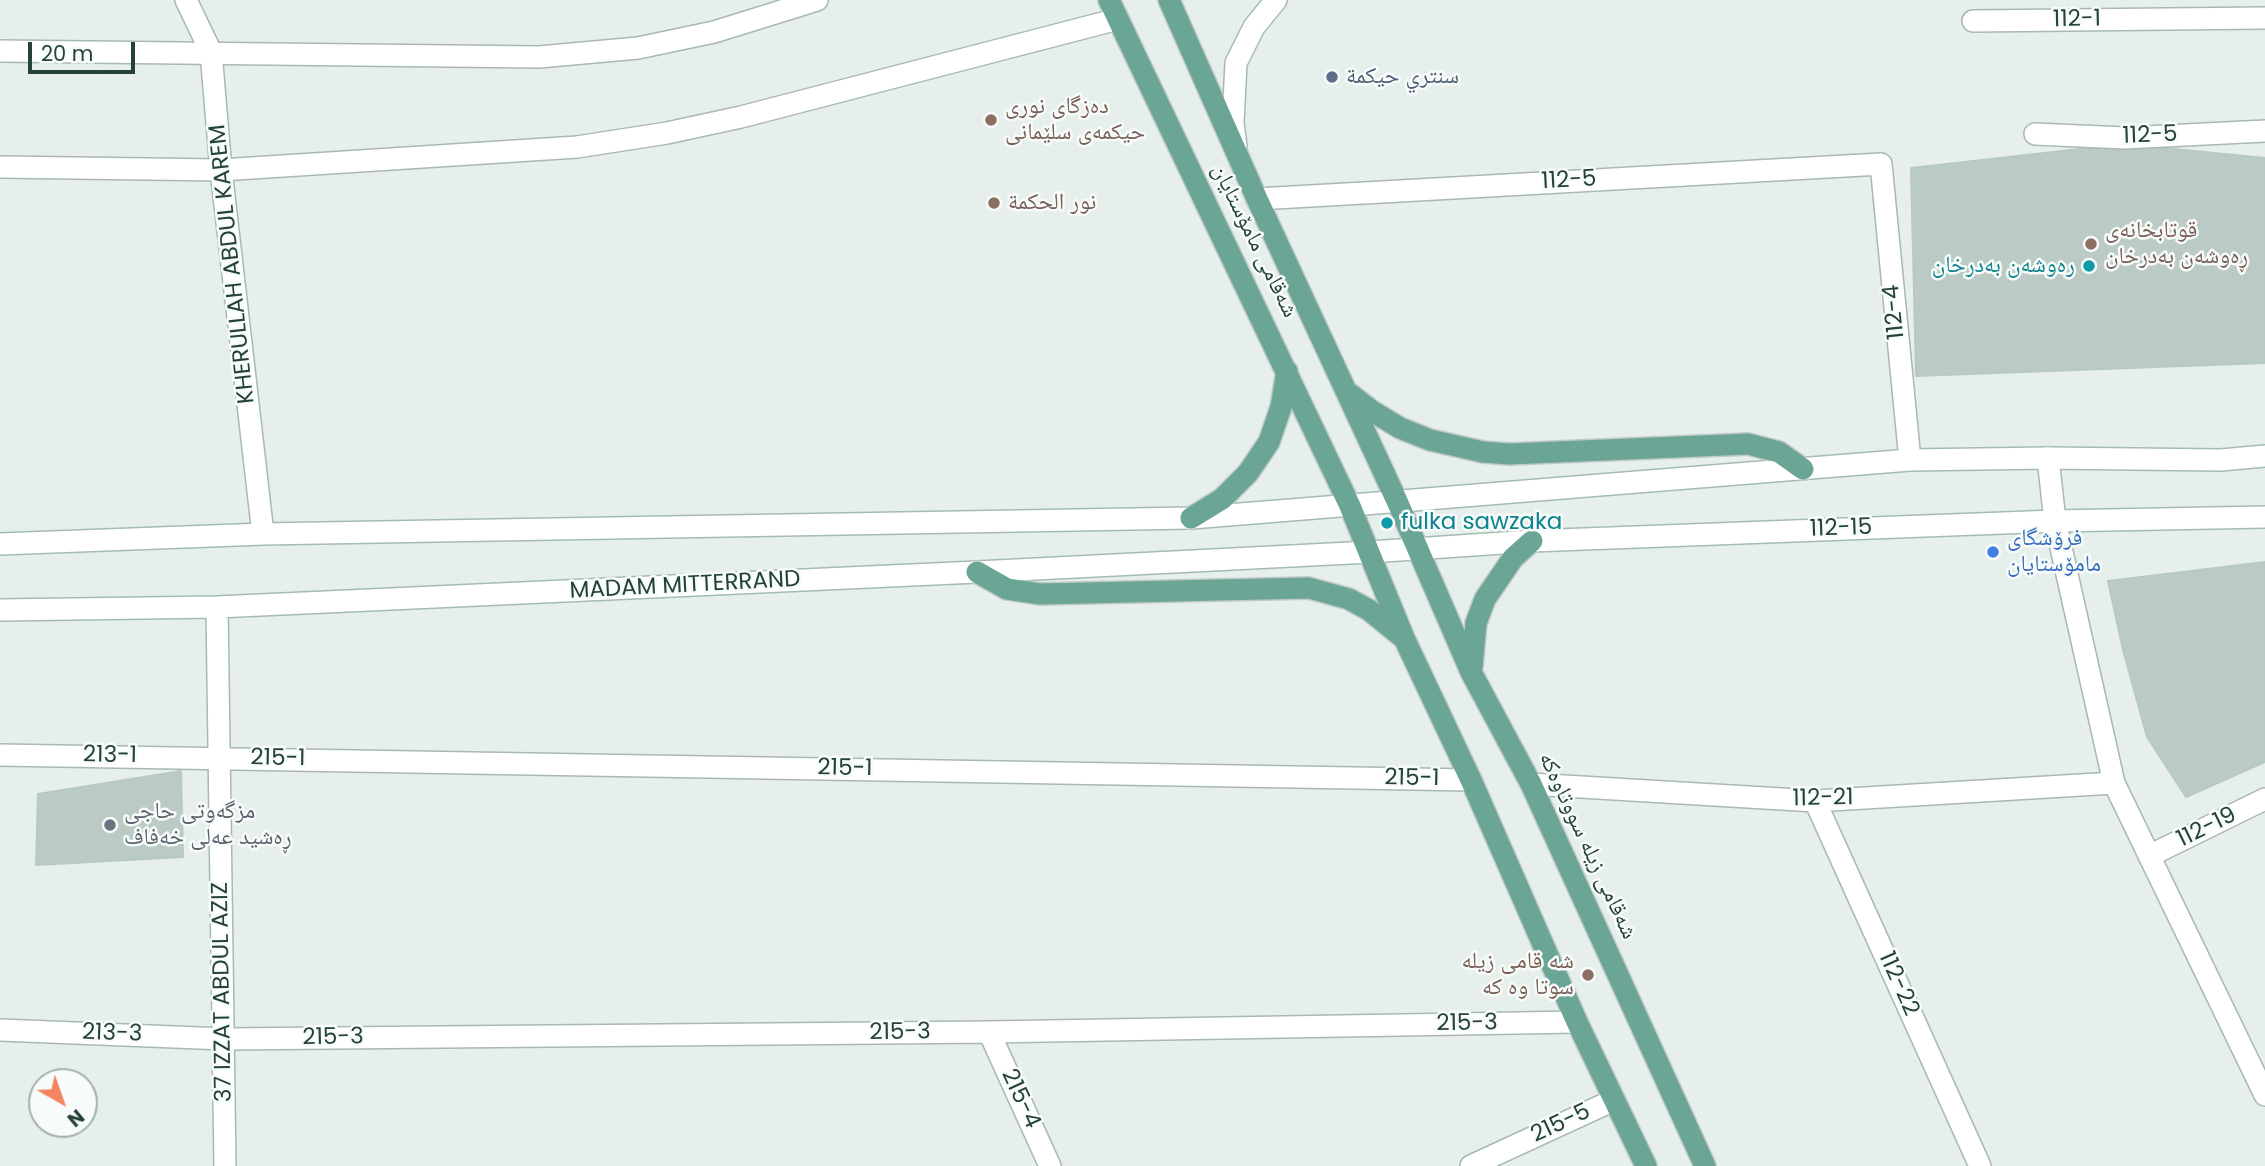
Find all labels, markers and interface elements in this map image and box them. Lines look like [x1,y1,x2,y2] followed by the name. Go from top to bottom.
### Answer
[2053,6,2101,34] street label: 112-1
[32,28,138,72] scale bar
[41,39,94,68] text: 20 m
[1346,63,1459,91] place label: سنتري حيكمة
[1324,69,1340,85] marker: سنتري حيكمة
[1005,93,1145,147] place label: دەزگای نوری حیکمەی سلێمانی
[983,112,999,128] marker: دەزگای نوری حیکمەی سلێمانی
[2122,121,2178,151] street label: 112-5
[205,123,261,405] street label: KHERULLAH ABDUL KAREM
[1205,160,1303,322] street label: شەقامی مامۆستایان
[1541,166,1597,196] street label: 112-5
[1008,189,1096,217] place label: نور الحكمة
[986,195,1002,211] marker: نور الحكمة
[2105,217,2248,271] place label: قوتابخانه‌ی ڕه‌وشه‌ن به‌درخان
[2083,236,2099,252] marker: قوتابخانه‌ی ڕه‌وشه‌ن به‌درخان
[1932,252,2075,280] place label: رەوشەن بەدرخان
[2081,258,2097,274] marker: رەوشەن بەدرخان
[1878,283,1912,341] street label: 112-4
[1401,509,1562,537] place label: fulka sawzaka
[1809,514,1873,544] street label: 112-15
[1379,515,1395,531] marker: fulka sawzaka
[2007,525,2101,579] place label: فرۆشگای مامۆستایان
[1985,544,2001,560] marker: فرۆشگای مامۆستایان
[569,566,801,606] street label: MADAM MITTERRAND
[83,742,137,770] street label: 213-1
[250,745,306,773] street label: 215-1
[1532,748,1642,944] street label: شەقامی زیلە سووتاوەکە
[817,755,873,783] street label: 215-1
[1384,765,1440,793] street label: 215-1
[1792,785,1854,813] street label: 112-21
[124,798,292,852] place label: مزگەوتی حاجی ڕەشید عەلی خەفاف
[2173,802,2241,854] street label: 112-19
[102,817,118,833] marker: مزگەوتی حاجی ڕەشید عەلی خەفاف
[207,882,239,1102] street label: 37 IZZAT ABDUL AZIZ
[1462,948,1574,1002] place label: شه قامى زيله سوتا وه كه
[1872,948,1924,1020] street label: 112-22
[1580,967,1596,983] marker: شه قامى زيله سوتا وه كه
[1436,1010,1498,1038] street label: 215-3
[81,1019,143,1049] street label: 213-3
[869,1019,931,1047] street label: 215-3
[302,1024,364,1052] street label: 215-3
[994,1065,1046,1133] street label: 215-4
[28,1068,98,1138] north arrow
[1527,1098,1595,1150] street label: 215-5
[61,1103,90,1133] text: N

